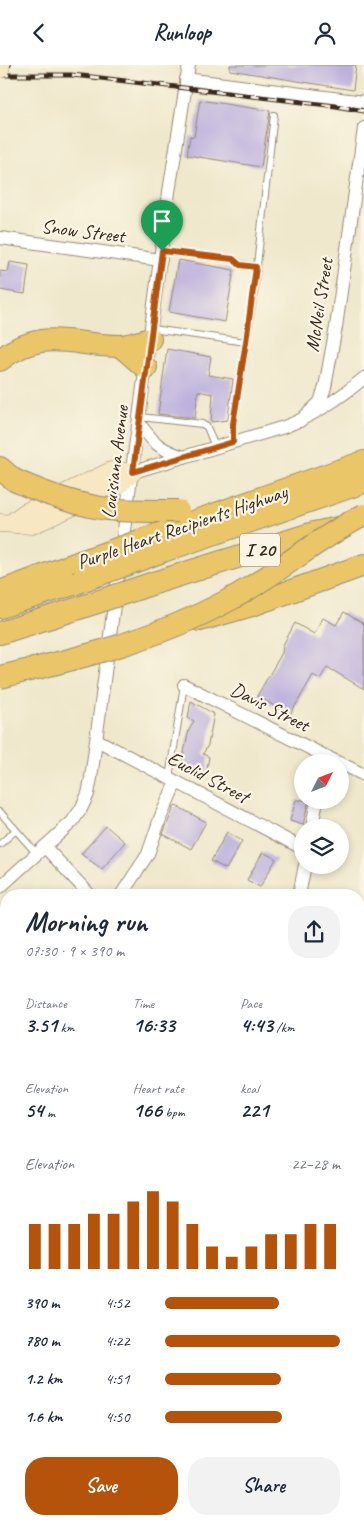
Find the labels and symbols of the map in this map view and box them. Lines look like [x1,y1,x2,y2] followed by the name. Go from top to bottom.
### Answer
[141,200,183,251] pin
[40,213,128,249] street label: Snow Street
[299,254,339,353] street label: McNeil Street
[96,403,134,520] street label: Louisiana Avenue
[74,479,291,575] street label: Purple Heart Recipients Highway
[240,533,280,567] road number: I 20
[226,677,316,739] street label: Davis Street
[163,745,256,810] street label: Euclid Street
[294,754,349,809] north arrow

